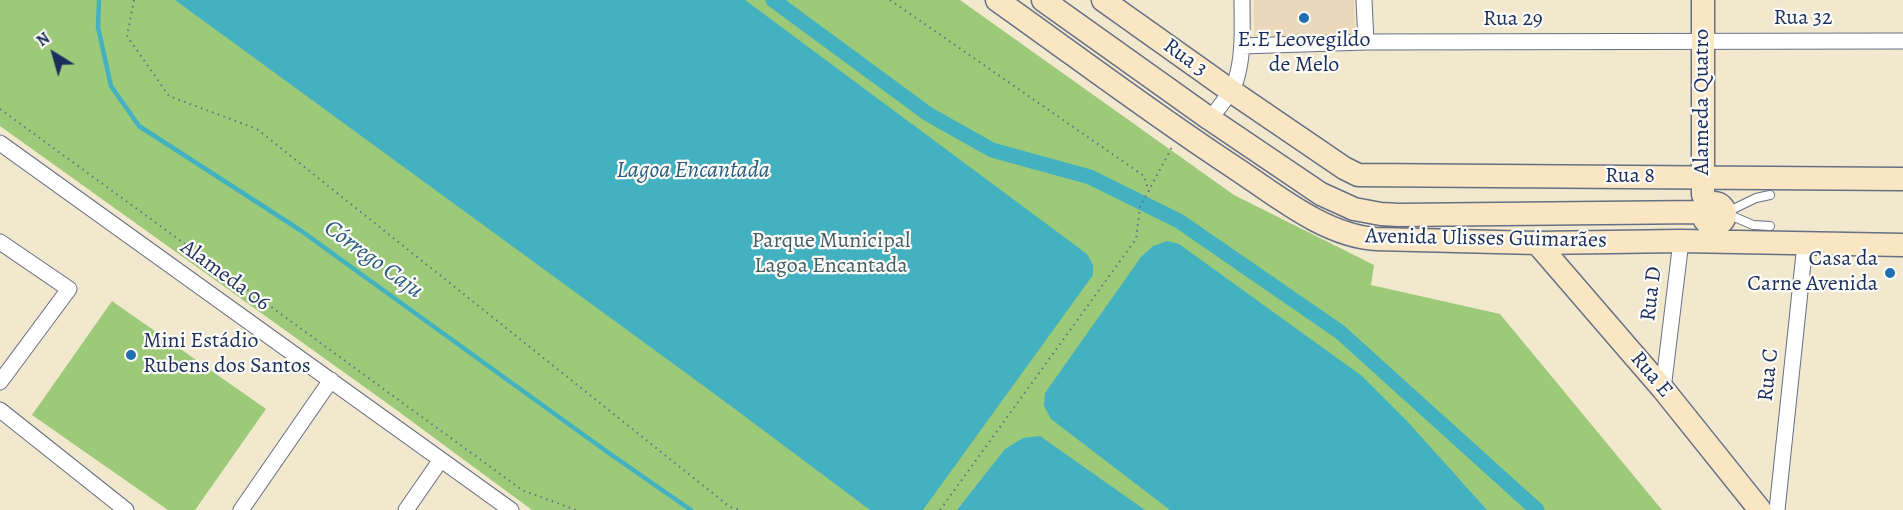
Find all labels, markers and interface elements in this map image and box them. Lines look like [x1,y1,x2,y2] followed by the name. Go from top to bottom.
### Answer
[1774,6,1832,32] street label: Rua 32
[1483,7,1543,33] street label: Rua 29
[1297,11,1311,25] marker: E.E Leovegildo de Melo
[24,24,84,84] north arrow
[32,27,54,52] text: N
[1237,28,1371,80] place label: E.E Leovegildo de Melo
[1690,29,1716,175] street label: Alameda Quatro
[1158,33,1212,83] street label: Rua 3
[616,157,770,185] water label: Lagoa Encantada
[1605,164,1655,190] street label: Rua 8
[318,214,428,306] water label: Córrego Caju
[1365,224,1607,254] street label: Avenida Ulisses Guimarães
[752,229,910,280] park label: Parque Municipal Lagoa Encantada
[175,235,275,317] street label: Alameda 06
[1747,247,1878,298] place label: Casa da Carne Avenida
[1636,265,1668,323] street label: Rua D
[1883,266,1897,280] marker: Casa da Carne Avenida
[143,329,311,380] place label: Mini Estádio Rubens dos Santos
[1624,346,1678,404] street label: Rua E
[1753,347,1785,403] street label: Rua C
[124,348,138,362] marker: Mini Estádio Rubens dos Santos

